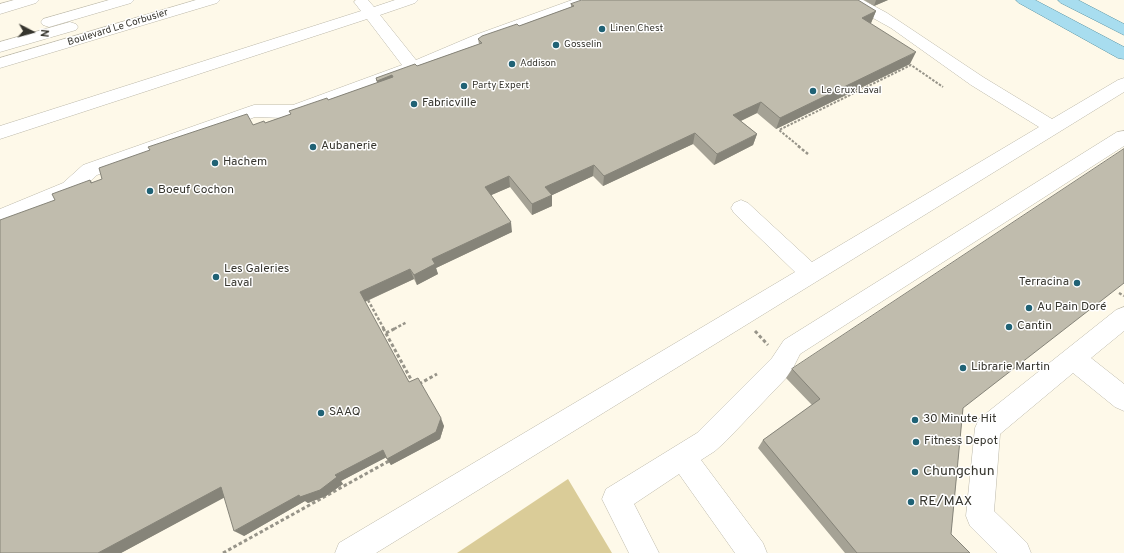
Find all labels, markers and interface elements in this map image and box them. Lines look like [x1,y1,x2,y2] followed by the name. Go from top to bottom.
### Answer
[66,7,170,49] street label: Boulevard Le Corbusier
[12,12,52,52] north arrow
[610,23,663,35] place label: Linen Chest
[597,24,607,34] marker: Linen Chest
[37,29,51,38] text: N
[564,39,602,51] place label: Gosselin
[551,40,561,50] marker: Gosselin
[520,58,556,70] place label: Addison
[507,59,517,69] marker: Addison
[472,80,529,92] place label: Party Expert
[459,81,469,91] marker: Party Expert
[821,85,881,97] place label: Le Crux Laval
[808,86,818,96] marker: Le Crux Laval
[422,97,476,111] place label: Fabricville
[409,99,419,109] marker: Fabricville
[321,140,377,154] place label: Aubanerie
[308,142,318,152] marker: Aubanerie
[223,156,267,170] place label: Hachem
[210,158,220,168] marker: Hachem
[158,184,234,198] place label: Boeuf Cochon
[145,186,155,196] marker: Boeuf Cochon
[224,263,289,291] place label: Les Galeries Laval
[211,272,221,282] marker: Les Galeries Laval
[1019,276,1069,290] place label: Terracina
[1072,278,1082,288] marker: Terracina
[1037,301,1106,315] place label: Au Pain Doré
[1024,303,1034,313] marker: Au Pain Doré
[1017,320,1052,334] place label: Cantin
[1004,322,1014,332] marker: Cantin
[971,361,1050,375] place label: Librarie Martin
[958,363,968,373] marker: Librarie Martin
[329,406,360,420] place label: SAAQ
[316,408,326,418] marker: SAAQ
[923,413,997,427] place label: 30 Minute Hit
[910,415,920,425] marker: 30 Minute Hit
[924,435,998,449] place label: Fitness Depot
[911,437,921,447] marker: Fitness Depot
[923,464,995,480] place label: Chungchun
[910,467,920,477] marker: Chungchun
[919,494,972,510] place label: RE/MAX
[906,497,916,507] marker: RE/MAX

